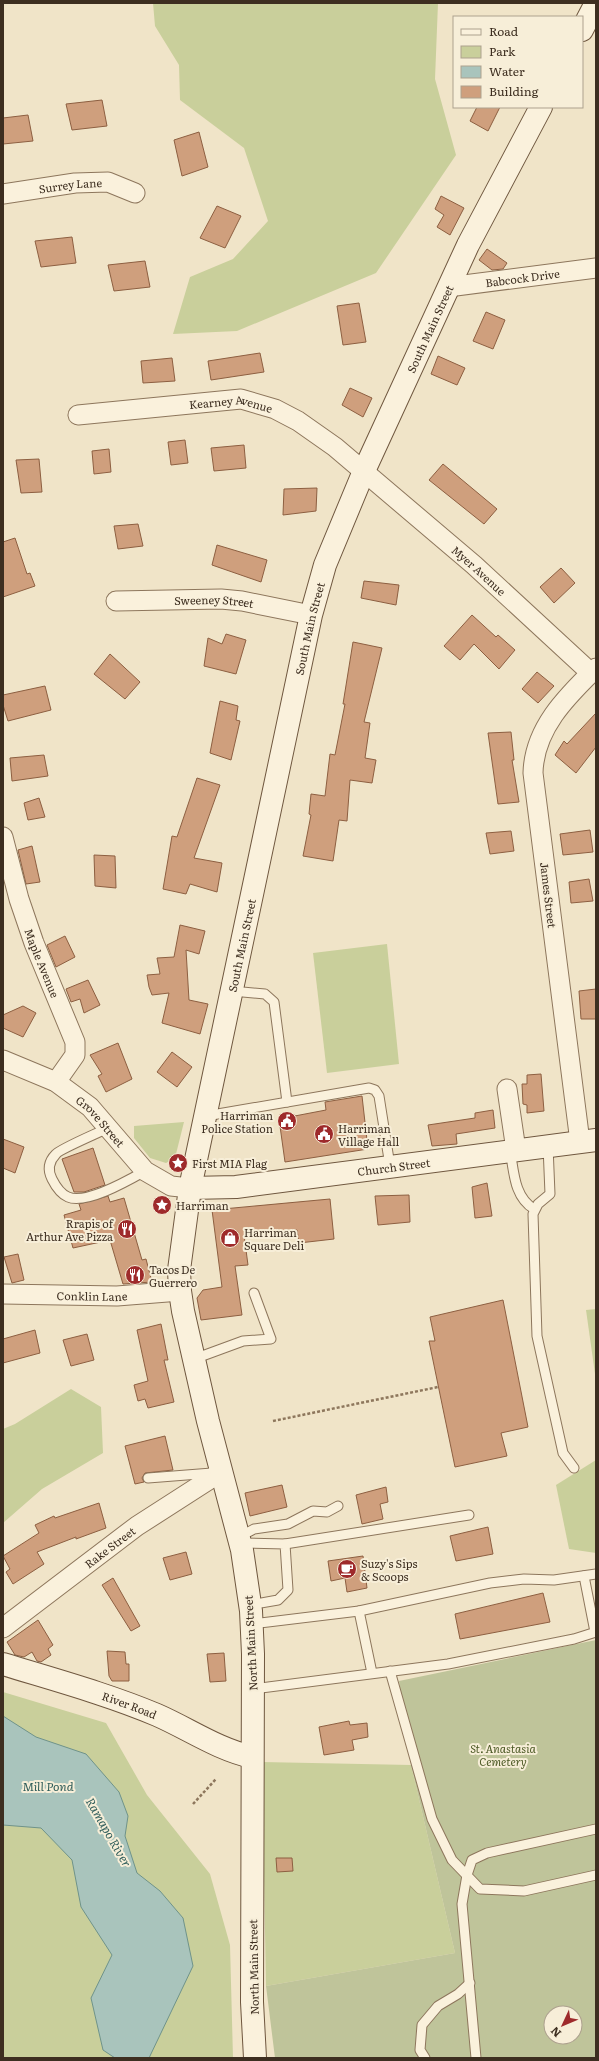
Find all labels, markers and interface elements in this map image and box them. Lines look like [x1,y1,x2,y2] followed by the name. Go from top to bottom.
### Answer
[453,16,583,108] legend
[489,22,519,40] text: Road
[489,42,516,60] text: Park
[489,62,525,80] text: Water
[489,82,539,100] text: Building
[38,174,102,196] street label: Surrey Lane
[484,265,561,290] street label: Babcock Drive
[402,282,457,375] street label: South Main Street
[188,391,275,416] street label: Kearney Avenue
[448,542,510,599] street label: Myer Avenue
[291,580,328,676] street label: South Main Street
[174,591,256,611] street label: Sweeney Street
[537,861,561,929] street label: James Street
[224,897,259,993] street label: South Main Street
[22,926,64,1000] street label: Maple Avenue
[73,1092,129,1151] street label: Grove Street
[201,1107,273,1136] place label: Harriman Police Station
[276,1110,298,1132] public building icon: Harriman Police Station
[338,1120,400,1149] place label: Harriman Village Hall
[313,1123,335,1145] public building icon: Harriman Village Hall
[167,1152,189,1174] place icon: First MIA Flag
[356,1154,431,1179] street label: Church Street
[192,1155,268,1171] place label: First MIA Flag
[151,1194,173,1216] place icon: Harriman
[176,1197,229,1213] place label: Harriman
[26,1215,114,1244] place label: Rrapis of Arthur Ave Pizza
[116,1218,138,1240] restaurant icon: Rrapis of Arthur Ave Pizza
[244,1224,305,1253] place label: Harriman Square Deli
[219,1227,241,1249] shop icon: Harriman Square Deli
[149,1261,197,1290] place label: Tacos De Guerrero
[124,1264,146,1286] restaurant icon: Tacos De Guerrero
[57,1287,128,1304] street label: Conklin Lane
[81,1522,139,1571] street label: Rake Street
[361,1555,417,1584] place label: Suzy's Sips & Scoops
[336,1558,358,1580] cafe icon: Suzy's Sips & Scoops
[239,1594,260,1691] street label: North Main Street
[100,1687,160,1722] street label: River Road
[470,1740,536,1769] park label: St. Anastasia Cemetery
[22,1777,74,1795] water label: Mill Pond
[82,1794,136,1870] water label: Ramapo River
[244,1919,262,2015] street label: North Main Street
[543,2005,583,2045] north arrow
[546,2024,564,2042] text: N

